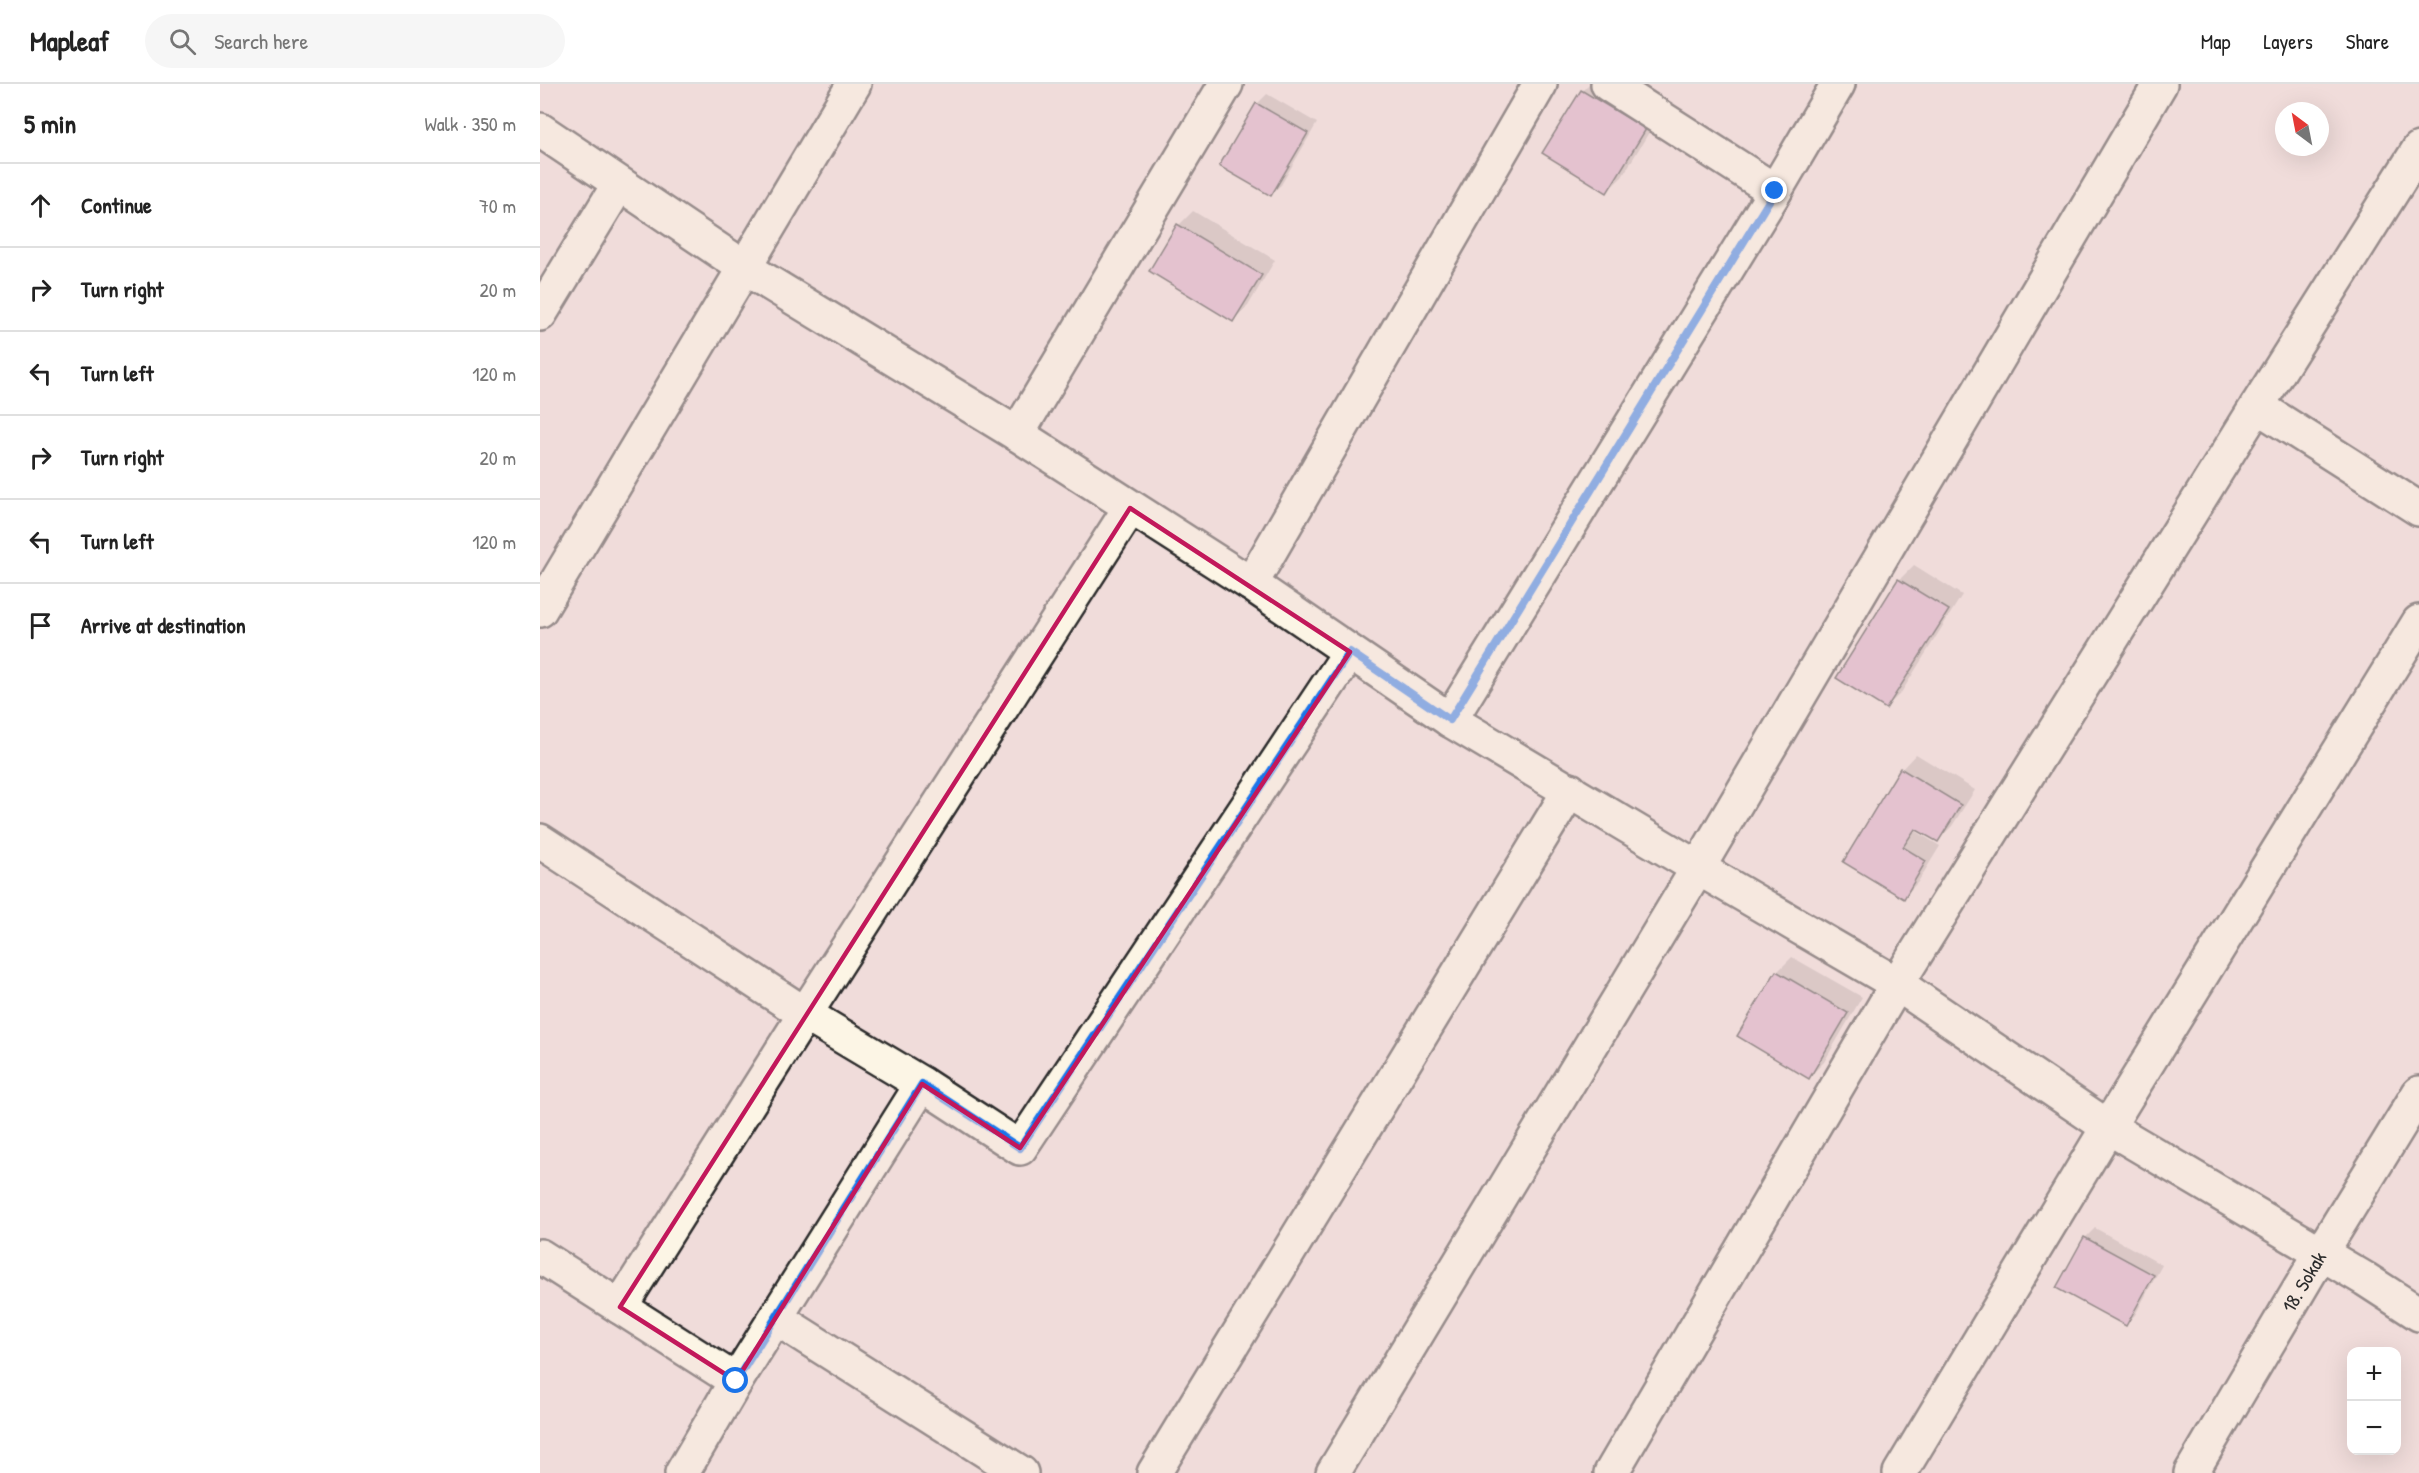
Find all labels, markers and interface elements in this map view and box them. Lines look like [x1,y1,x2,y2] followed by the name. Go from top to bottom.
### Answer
[145,14,565,68] search box
[30,22,109,60] text: Mapleaf
[166,25,199,58] icon: search
[214,26,308,56] text: Search here
[2201,27,2230,56] text: Map
[2263,27,2313,56] text: Layers
[2346,27,2389,56] text: Share
[2275,102,2329,156] north arrow
[24,106,76,141] text: 5 min
[424,110,516,137] text: Walk · 350 m
[1761,177,1787,203] route end
[24,189,57,222] icon: ahead
[81,190,152,220] text: Continue
[479,192,516,219] text: 70 m
[24,273,57,306] icon: right
[81,274,164,304] text: Turn right
[479,276,516,303] text: 20 m
[24,357,57,390] icon: left
[81,358,154,388] text: Turn left
[472,360,516,387] text: 120 m
[24,441,57,474] icon: right
[81,442,164,472] text: Turn right
[479,444,516,471] text: 20 m
[24,525,57,558] icon: left
[81,526,154,556] text: Turn left
[472,528,516,555] text: 120 m
[24,609,57,642] icon: arrive
[81,610,246,640] text: Arrive at destination
[2275,1246,2332,1317] street label: 18. Sokak
[2347,1347,2401,1455] map controls
[2347,1347,2401,1401] button: +
[722,1367,748,1393] route start
[2347,1401,2401,1455] button: −

